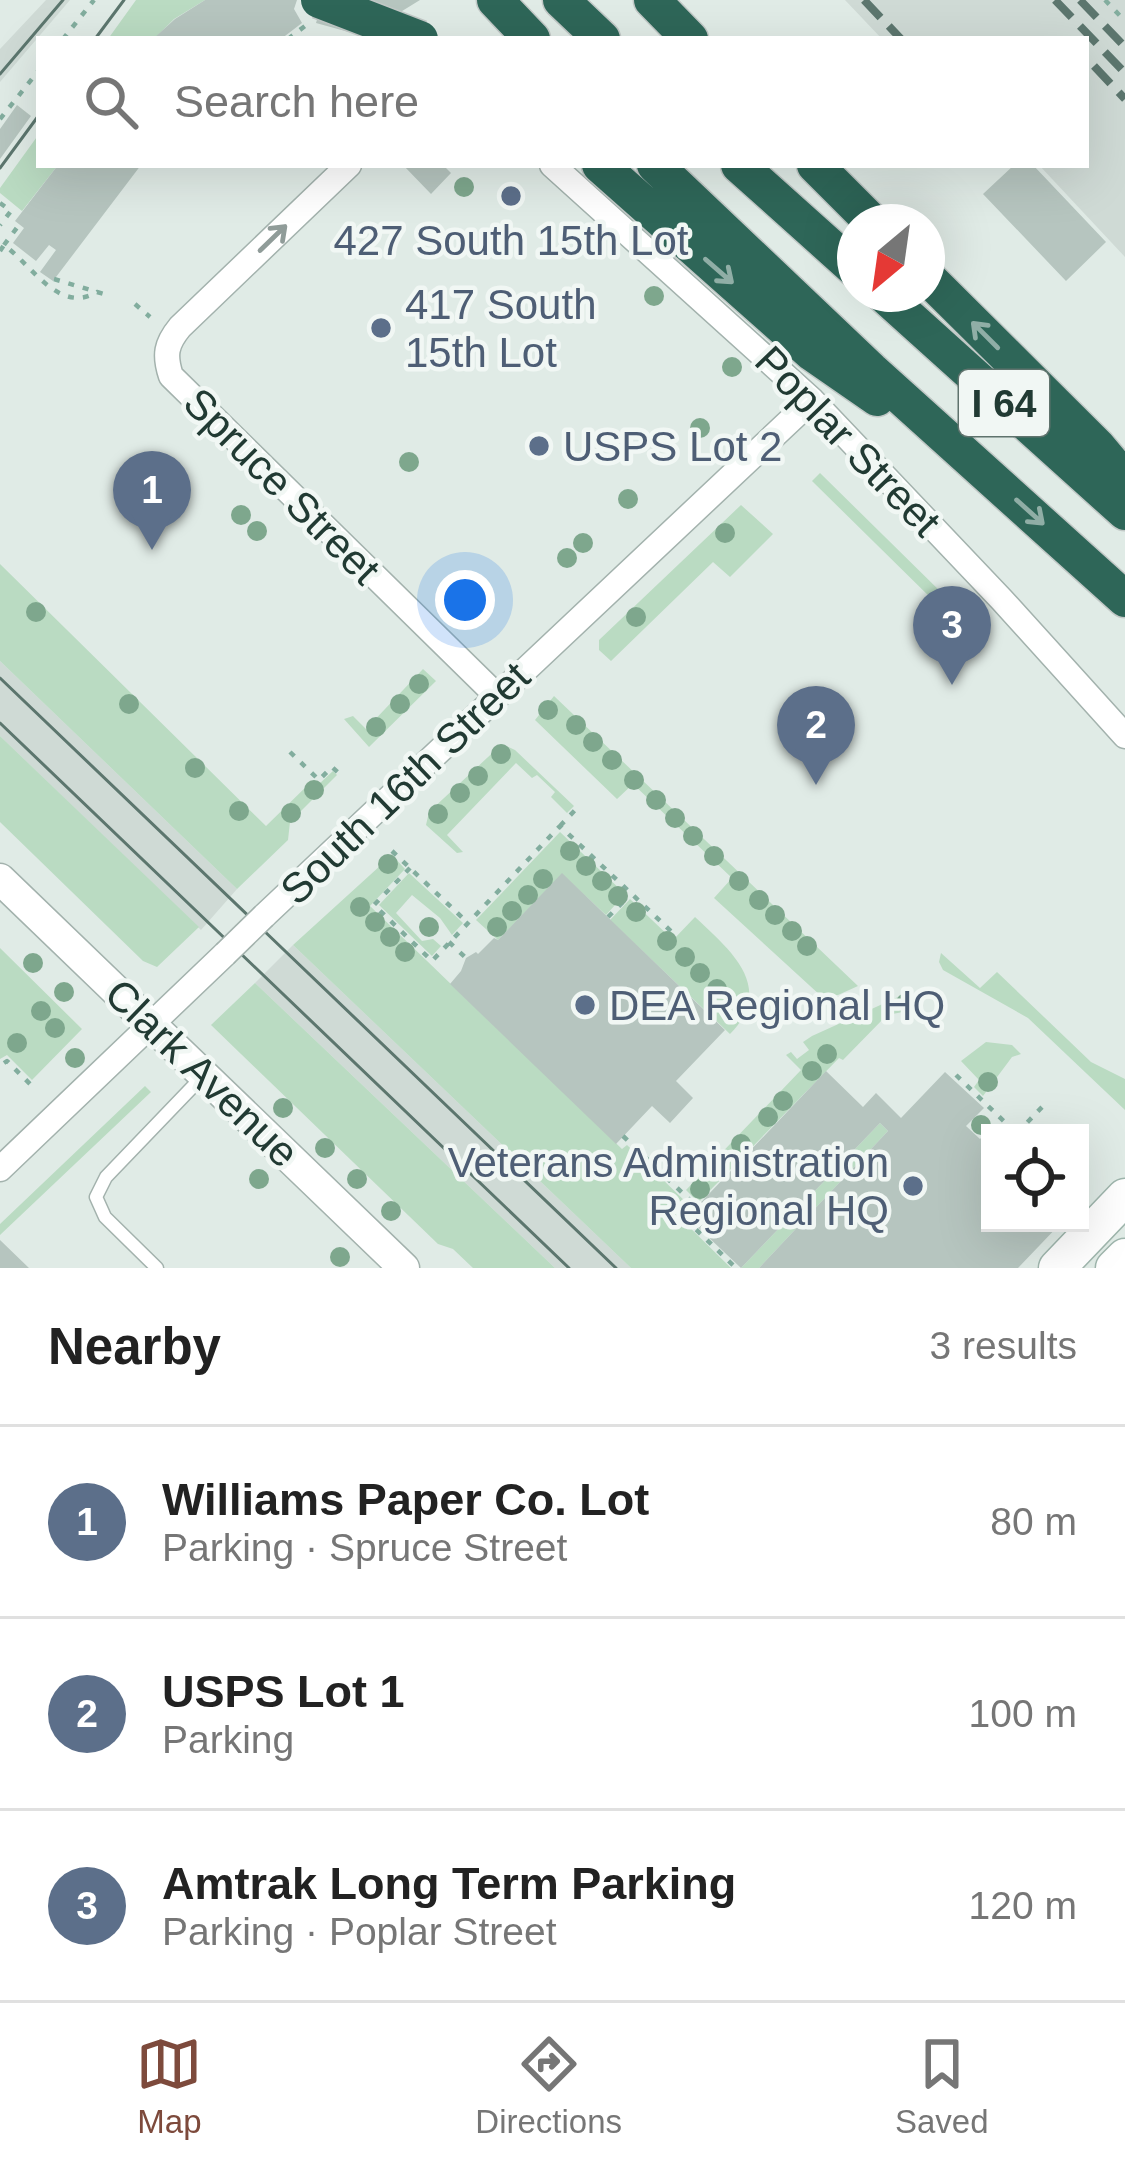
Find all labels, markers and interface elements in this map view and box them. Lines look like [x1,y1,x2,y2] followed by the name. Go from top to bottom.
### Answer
[36,36,1089,168] search box
[78,69,144,135] icon: search
[174,76,419,127] text: Search here
[498,183,524,209] marker: 427 South 15th Lot
[837,204,945,312] north arrow
[334,217,689,264] place label: 427 South 15th Lot
[258,225,287,253] one-way arrow
[703,257,733,285] one-way arrow
[405,281,597,376] place label: 417 South 15th Lot
[368,315,394,341] marker: 417 South 15th Lot
[971,321,1000,350] one-way arrow
[746,337,950,546] street label: Poplar Street
[959,370,1049,436] road number: I 64
[175,379,390,594] street label: Spruce Street
[563,423,782,470] place label: USPS Lot 2
[526,433,552,459] marker: USPS Lot 2
[113,451,191,550] pin: 1
[1014,498,1044,525] one-way arrow
[435,570,495,630] your location
[913,586,991,685] pin: 3
[271,652,539,913] street label: South 16th Street
[777,686,855,785] pin: 2
[96,970,308,1176] street label: Clark Avenue
[609,982,945,1029] place label: DEA Regional HQ
[572,992,598,1018] marker: DEA Regional HQ
[981,1124,1089,1232] map controls
[981,1124,1089,1232] button: locate
[448,1139,889,1234] place label: Veterans Administration Regional HQ
[900,1173,926,1199] marker: Veterans Administration Regional HQ
[48,1318,221,1375] text: Nearby
[930,1324,1077,1367] text: 3 results
[162,1474,649,1525] text: Williams Paper Co. Lot
[76,1500,98,1543] text: 1
[990,1500,1077,1543] text: 80 m
[162,1526,567,1569] text: Parking · Spruce Street
[162,1666,405,1717] text: USPS Lot 1
[76,1692,98,1735] text: 2
[969,1692,1077,1735] text: 100 m
[162,1718,294,1761] text: Parking
[162,1858,736,1909] text: Amtrak Long Term Parking
[76,1884,98,1927] text: 3
[969,1884,1077,1927] text: 120 m
[162,1910,557,1953] text: Parking · Poplar Street
[136,2031,202,2141] tab: Map
[475,2031,622,2141] tab: Directions
[895,2031,989,2141] tab: Saved

